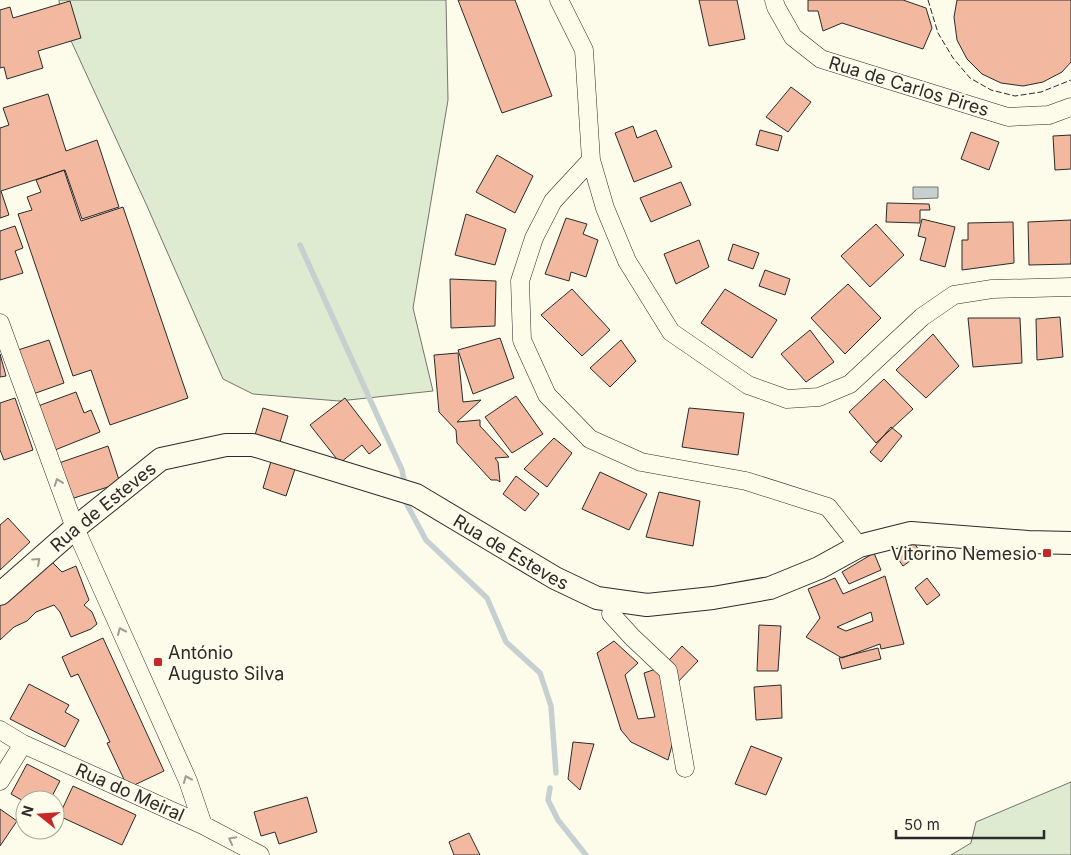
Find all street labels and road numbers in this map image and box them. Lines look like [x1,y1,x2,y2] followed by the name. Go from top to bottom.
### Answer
[826,52,992,120] street label: Rua de Carlos Pires
[46,457,160,556] street label: Rua de Esteves
[450,509,572,593] street label: Rua de Esteves
[72,759,188,825] street label: Rua do Meiral

